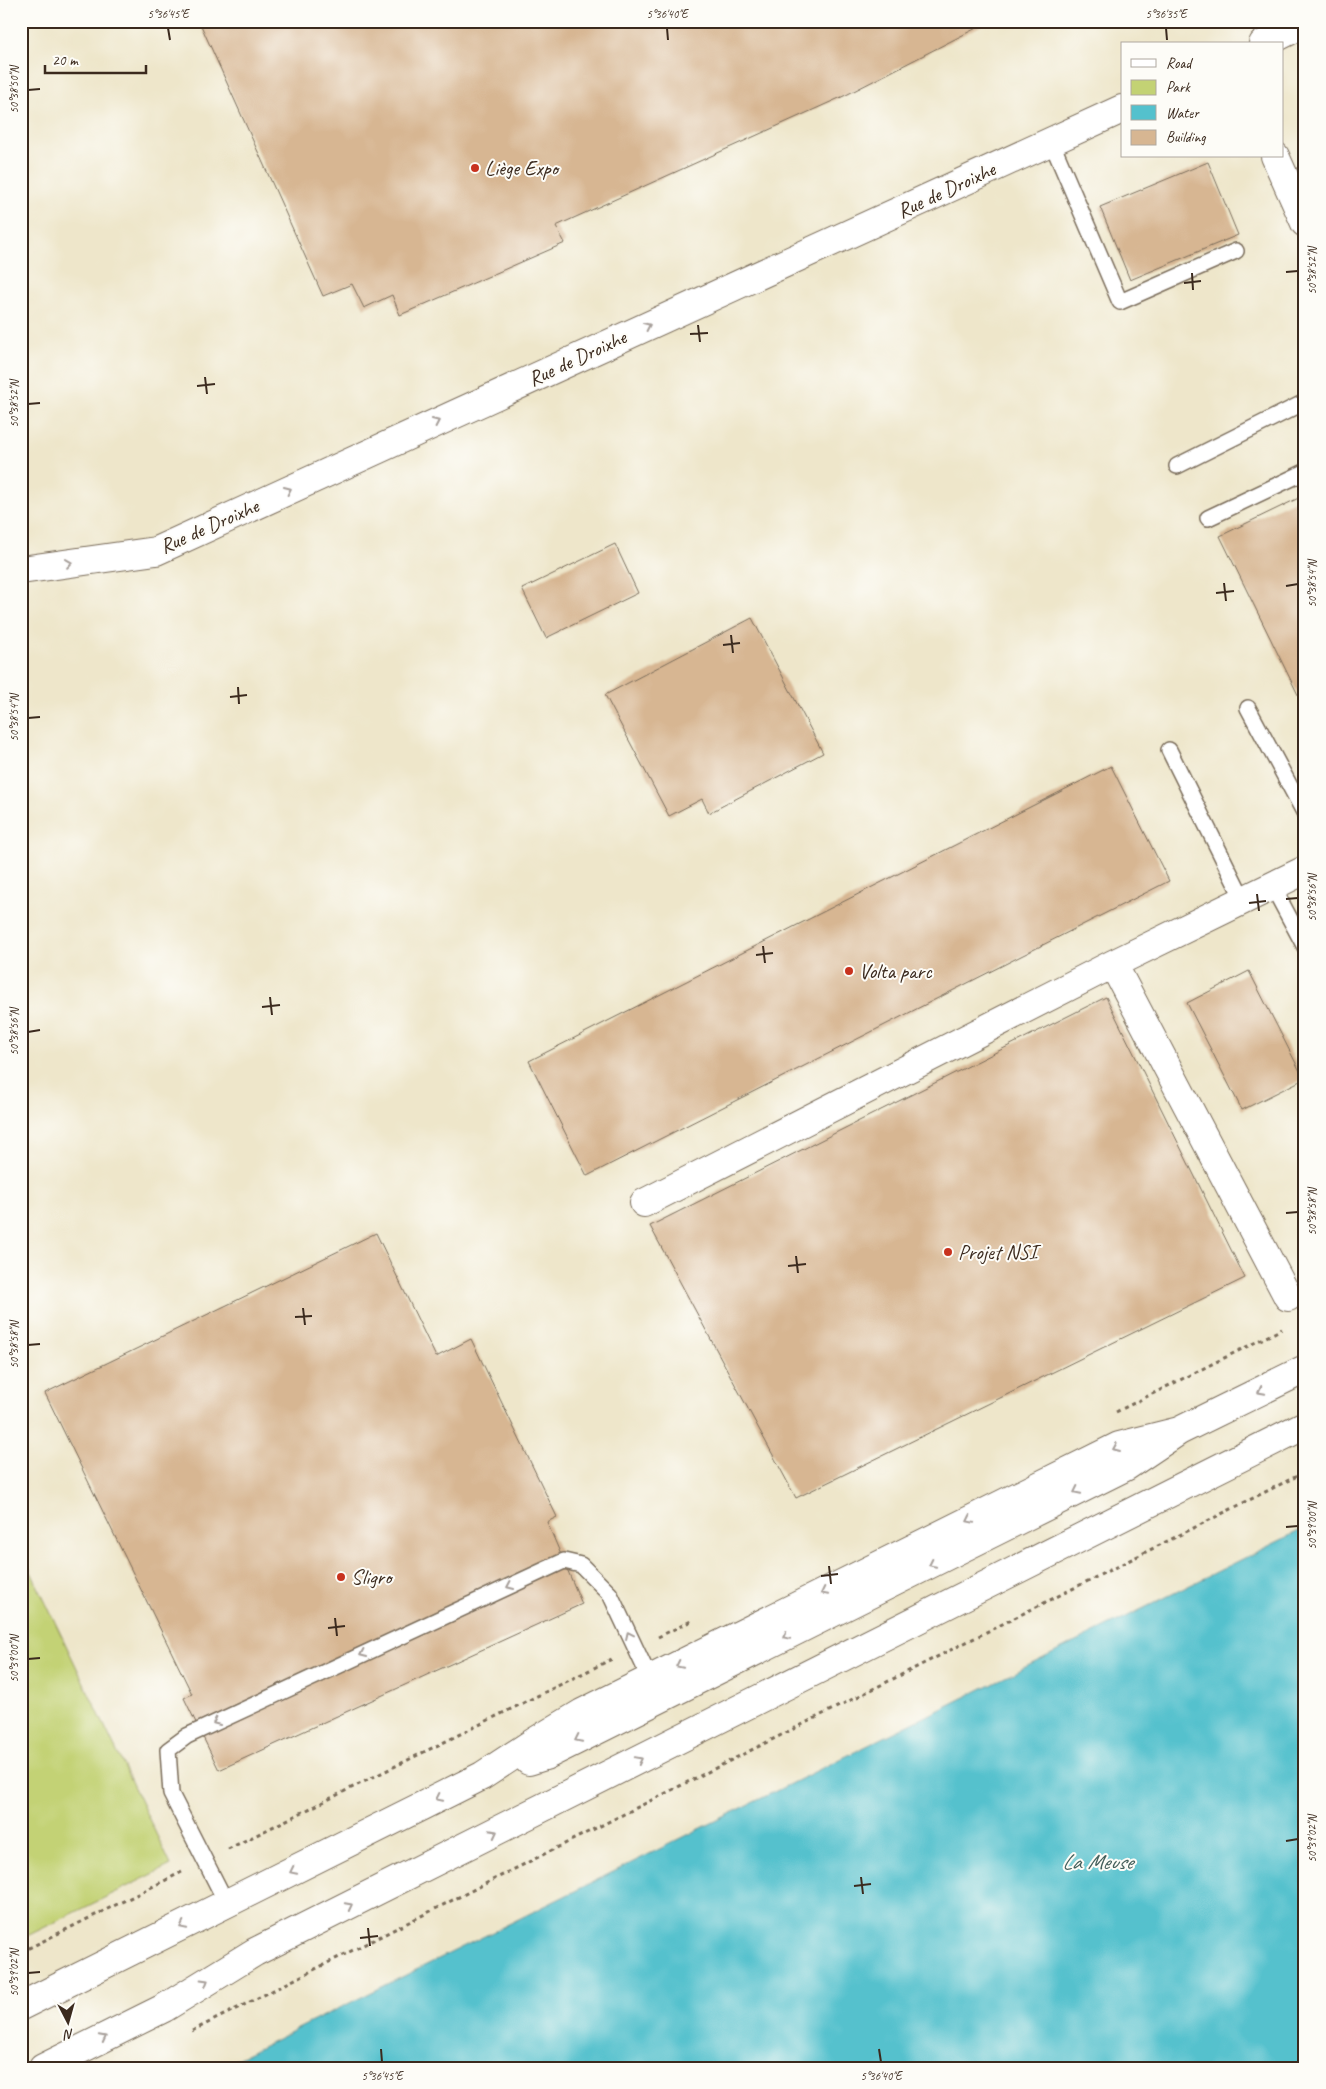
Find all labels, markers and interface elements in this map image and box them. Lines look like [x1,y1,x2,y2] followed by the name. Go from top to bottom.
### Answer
[148,6,190,22] text: 5°36'45"E
[647,6,689,22] text: 5°36'40"E
[1146,6,1188,22] text: 5°36'35"E
[45,42,146,74] scale bar
[1121,42,1284,158] legend
[52,51,79,70] text: 20 m
[1166,54,1193,73] text: Road
[6,65,22,114] text: 50°38'50"N
[1166,78,1191,97] text: Park
[1166,104,1200,123] text: Water
[1166,128,1206,147] text: Building
[485,155,561,181] place label: Liège Expo
[893,155,1000,224] street label: Rue de Droixhe
[469,162,481,174] marker: Liège Expo
[1304,246,1320,295] text: 50°38'52"N
[642,322,651,332] one-way arrow
[524,323,631,392] street label: Rue de Droixhe
[6,379,22,428] text: 50°38'52"N
[431,418,440,429] one-way arrow
[283,486,292,496] one-way arrow
[156,492,263,559] street label: Rue de Droixhe
[66,558,74,569] one-way arrow
[1304,559,1320,608] text: 50°38'54"N
[6,693,22,742] text: 50°38'54"N
[1304,873,1320,922] text: 50°38'56"N
[859,958,933,984] place label: Volta parc
[843,965,855,977] marker: Volta parc
[6,1007,22,1056] text: 50°38'56"N
[1304,1187,1320,1236] text: 50°38'58"N
[958,1239,1041,1265] place label: Projet NSI
[942,1246,954,1258] marker: Projet NSI
[6,1320,22,1369] text: 50°38'58"N
[1257,1385,1266,1395] one-way arrow
[1112,1442,1121,1453] one-way arrow
[1073,1485,1082,1495] one-way arrow
[1304,1501,1320,1550] text: 50°39'00"N
[966,1514,975,1524] one-way arrow
[928,1557,937,1567] one-way arrow
[351,1564,394,1590] place label: Sligro
[335,1571,347,1583] marker: Sligro
[507,1580,516,1590] one-way arrow
[820,1586,829,1597] one-way arrow
[782,1630,791,1640] one-way arrow
[625,1631,636,1640] one-way arrow
[6,1634,22,1683] text: 50°39'00"N
[359,1648,368,1659] one-way arrow
[675,1659,684,1669] one-way arrow
[212,1716,221,1726] one-way arrow
[574,1733,583,1743] one-way arrow
[634,1756,643,1766] one-way arrow
[435,1792,444,1802] one-way arrow
[1304,1814,1320,1863] text: 50°39'02"N
[489,1829,498,1839] one-way arrow
[1062,1848,1136,1876] water label: La Meuse
[290,1865,299,1875] one-way arrow
[343,1902,352,1912] one-way arrow
[179,1919,188,1930] one-way arrow
[6,1948,22,1997] text: 50°39'02"N
[200,1979,209,1989] one-way arrow
[42,1996,92,2046] north arrow
[62,2026,75,2044] text: N
[98,2034,107,2044] one-way arrow
[362,2068,404,2084] text: 5°36'45"E
[861,2068,903,2084] text: 5°36'40"E

